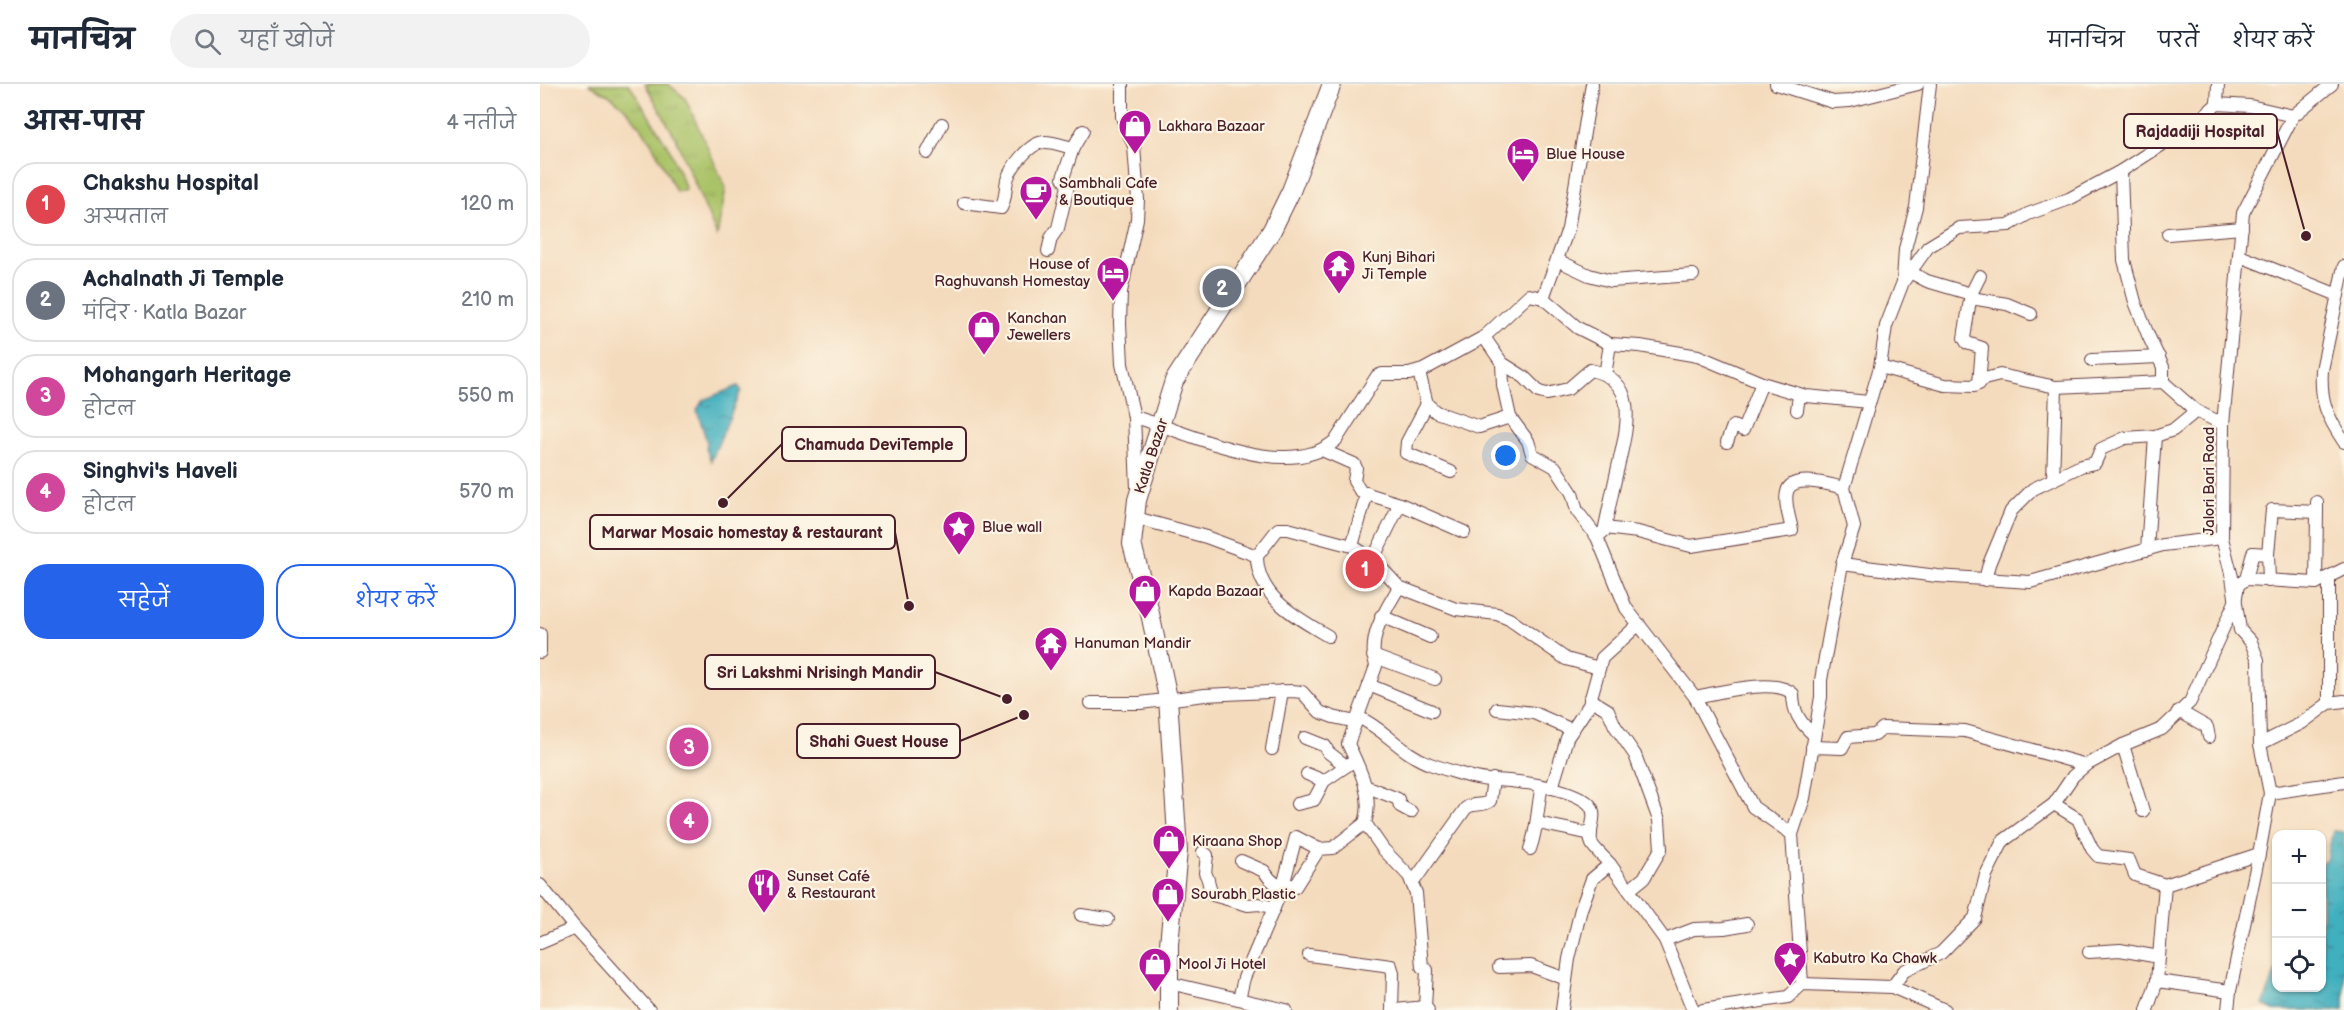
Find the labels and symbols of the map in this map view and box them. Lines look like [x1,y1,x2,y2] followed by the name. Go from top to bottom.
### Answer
[1117,108,1153,155] shop icon: Lakhara Bazaar
[2124,114,2277,148] callout: Rajdadiji Hospital
[1158,117,1265,136] place label: Lakhara Bazaar
[2136,123,2264,142] text: Rajdadiji Hospital
[1505,136,1541,183] hotel icon: Blue House
[1546,145,1625,164] place label: Blue House
[1018,174,1054,221] cafe icon: Sambhali Cafe & Boutique
[1059,174,1157,210] place label: Sambhali Cafe & Boutique
[1321,248,1357,295] temple icon: Kunj Bihari Ji Temple
[1362,248,1435,284] place label: Kunj Bihari Ji Temple
[934,255,1090,291] place label: House of Raghuvansh Homestay
[1095,255,1131,302] hotel icon: House of Raghuvansh Homestay
[1202,266,1242,310] pin: 2
[966,309,1002,356] shop icon: Kanchan Jewellers
[1007,309,1071,345] place label: Kanchan Jewellers
[1130,416,1173,496] street label: Katla Bazar
[782,427,966,461] callout: Chamuda DeviTemple
[2200,427,2219,535] street label: Jalori Bari Road
[794,436,954,455] text: Chamuda DeviTemple
[1491,441,1520,470] your location
[941,509,977,556] place icon: Blue wall
[590,515,895,549] callout: Marwar Mosaic homestay & restaurant
[982,518,1042,537] place label: Blue wall
[601,524,883,543] text: Marwar Mosaic homestay & restaurant
[1346,546,1384,592] pin: 1
[1127,573,1163,620] shop icon: Kapda Bazaar
[1168,582,1265,601] place label: Kapda Bazaar
[1033,625,1069,672] temple icon: Hanuman Mandir
[1074,634,1192,653] place label: Hanuman Mandir
[705,655,935,689] callout: Sri Lakshmi Nrisingh Mandir
[717,664,924,683] text: Sri Lakshmi Nrisingh Mandir
[670,724,708,770] pin: 3
[797,724,960,758] callout: Shahi Guest House
[809,733,949,752] text: Shahi Guest House
[670,798,708,844] pin: 4
[1151,823,1187,870] shop icon: Kiraana Shop
[1192,832,1283,851] place label: Kiraana Shop
[746,867,782,914] restaurant icon: Sunset Café & Restaurant
[787,867,876,903] place label: Sunset Café & Restaurant
[1150,876,1186,923] shop icon: Sourabh Plastic
[1191,885,1296,904] place label: Sourabh Plastic
[1772,940,1808,987] place icon: Kabutro Ka Chawk
[1137,946,1173,993] shop icon: Mool Ji Hotel
[1813,949,1938,968] place label: Kabutro Ka Chawk
[1178,955,1266,974] place label: Mool Ji Hotel

